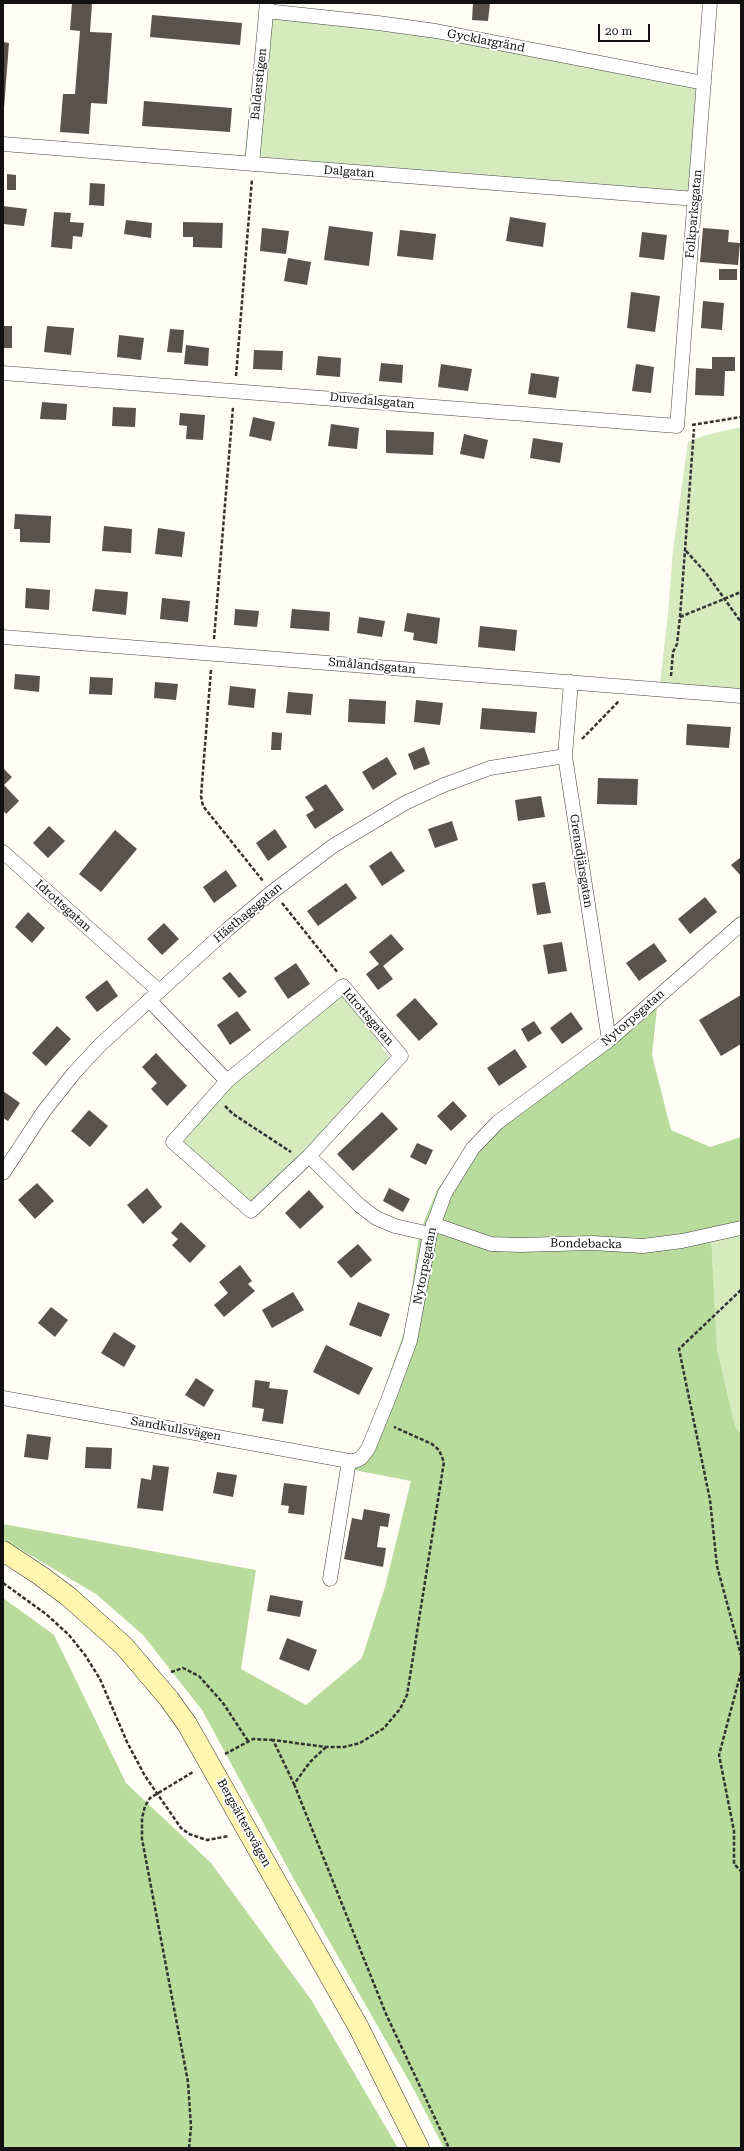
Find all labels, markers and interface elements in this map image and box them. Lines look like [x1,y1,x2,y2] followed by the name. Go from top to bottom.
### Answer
[600,16,652,42] scale bar
[605,24,632,38] text: 20 m
[446,26,526,56] street label: Gycklargränd
[248,47,270,121] street label: Balderstigen
[323,163,375,181] street label: Dalgatan
[683,169,705,259] street label: Folkparksgatan
[329,390,415,412] street label: Duvedalsgatan
[328,655,416,677] street label: Smålandsgatan
[566,813,596,909] street label: Grenadjärsgatan
[32,877,94,935] street label: Idrottsgatan
[211,880,285,946] street label: Hästhagsgatan
[339,986,397,1048] street label: Idrottsgatan
[599,987,667,1049] street label: Nytorpsgatan
[410,1226,440,1306] street label: Nytorpsgatan
[550,1236,622,1252] street label: Bondebacka
[130,1414,222,1444] street label: Sandkullsvägen
[214,1777,274,1869] street label: Bergsättersvägen

